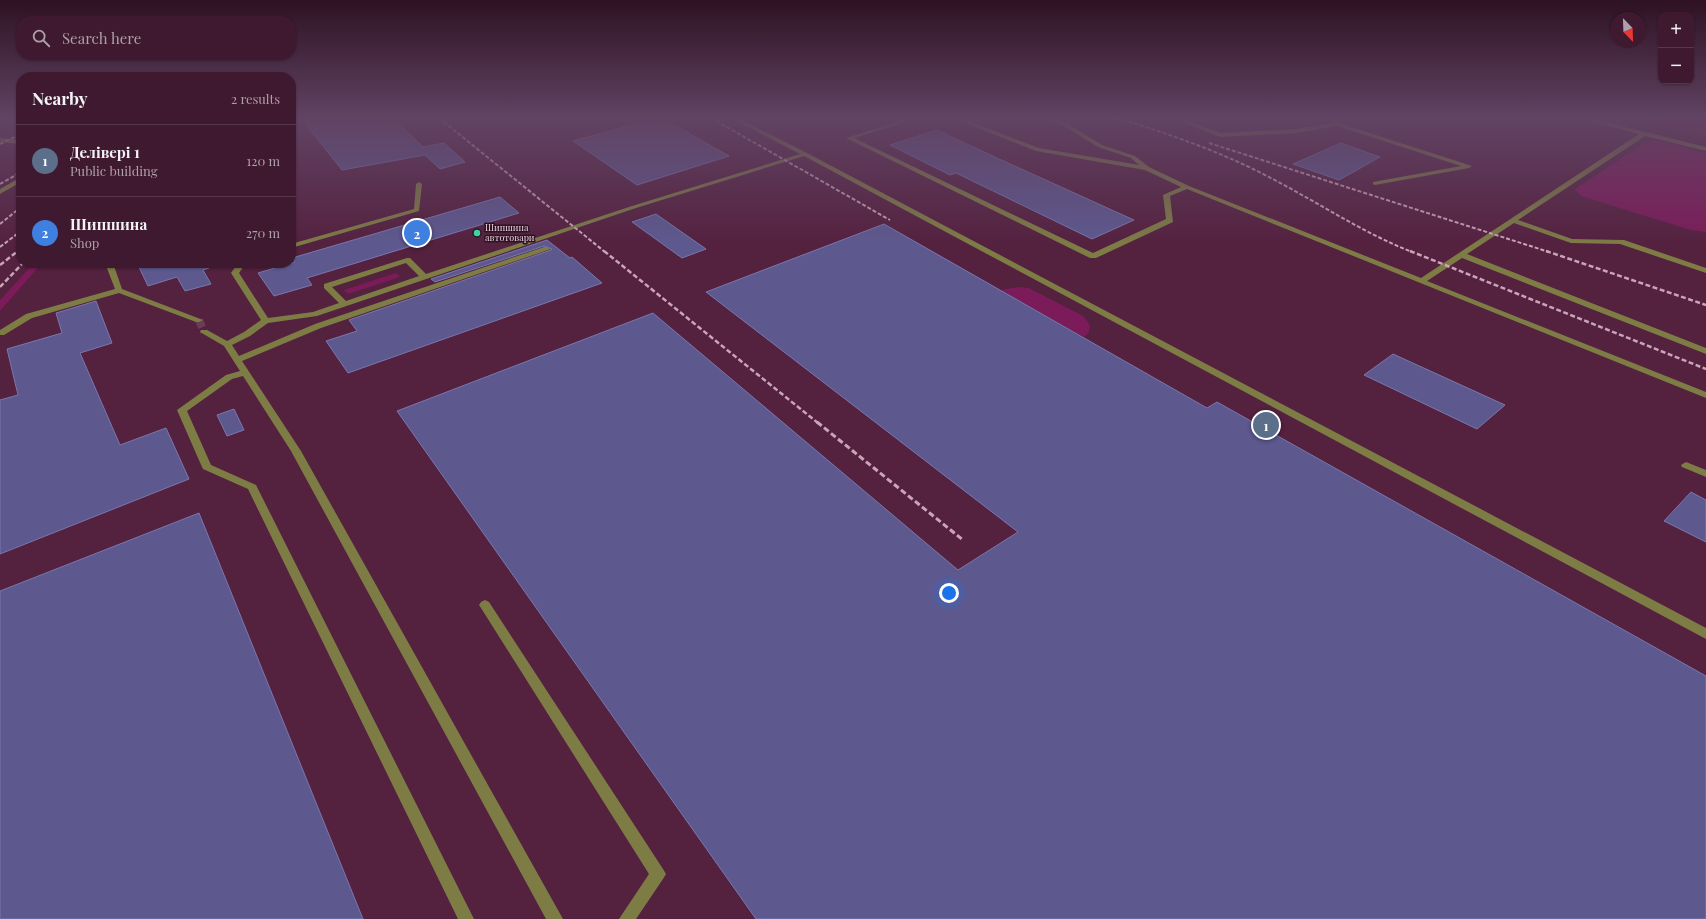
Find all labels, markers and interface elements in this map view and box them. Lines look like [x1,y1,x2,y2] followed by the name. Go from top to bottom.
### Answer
[1610,12,1646,48] north arrow
[1658,12,1694,84] map controls
[1658,12,1694,48] button: +
[16,16,296,60] search box
[30,27,52,49] icon: search
[62,28,141,48] text: Search here
[1658,48,1694,84] button: −
[32,87,87,109] text: Nearby
[231,90,280,107] text: 2 results
[70,142,140,162] text: Делівері 1
[43,152,47,169] text: 1
[246,152,280,169] text: 120 m
[70,162,158,179] text: Public building
[70,214,147,234] text: Шипшина
[404,218,430,248] pin: 2
[485,221,535,243] place label: Шипшина автотовари
[42,224,48,241] text: 2
[246,224,280,241] text: 270 m
[472,228,482,238] marker: Шипшина автотовари
[70,234,99,251] text: Shop
[1253,410,1279,440] pin: 1
[939,583,959,603] your location

